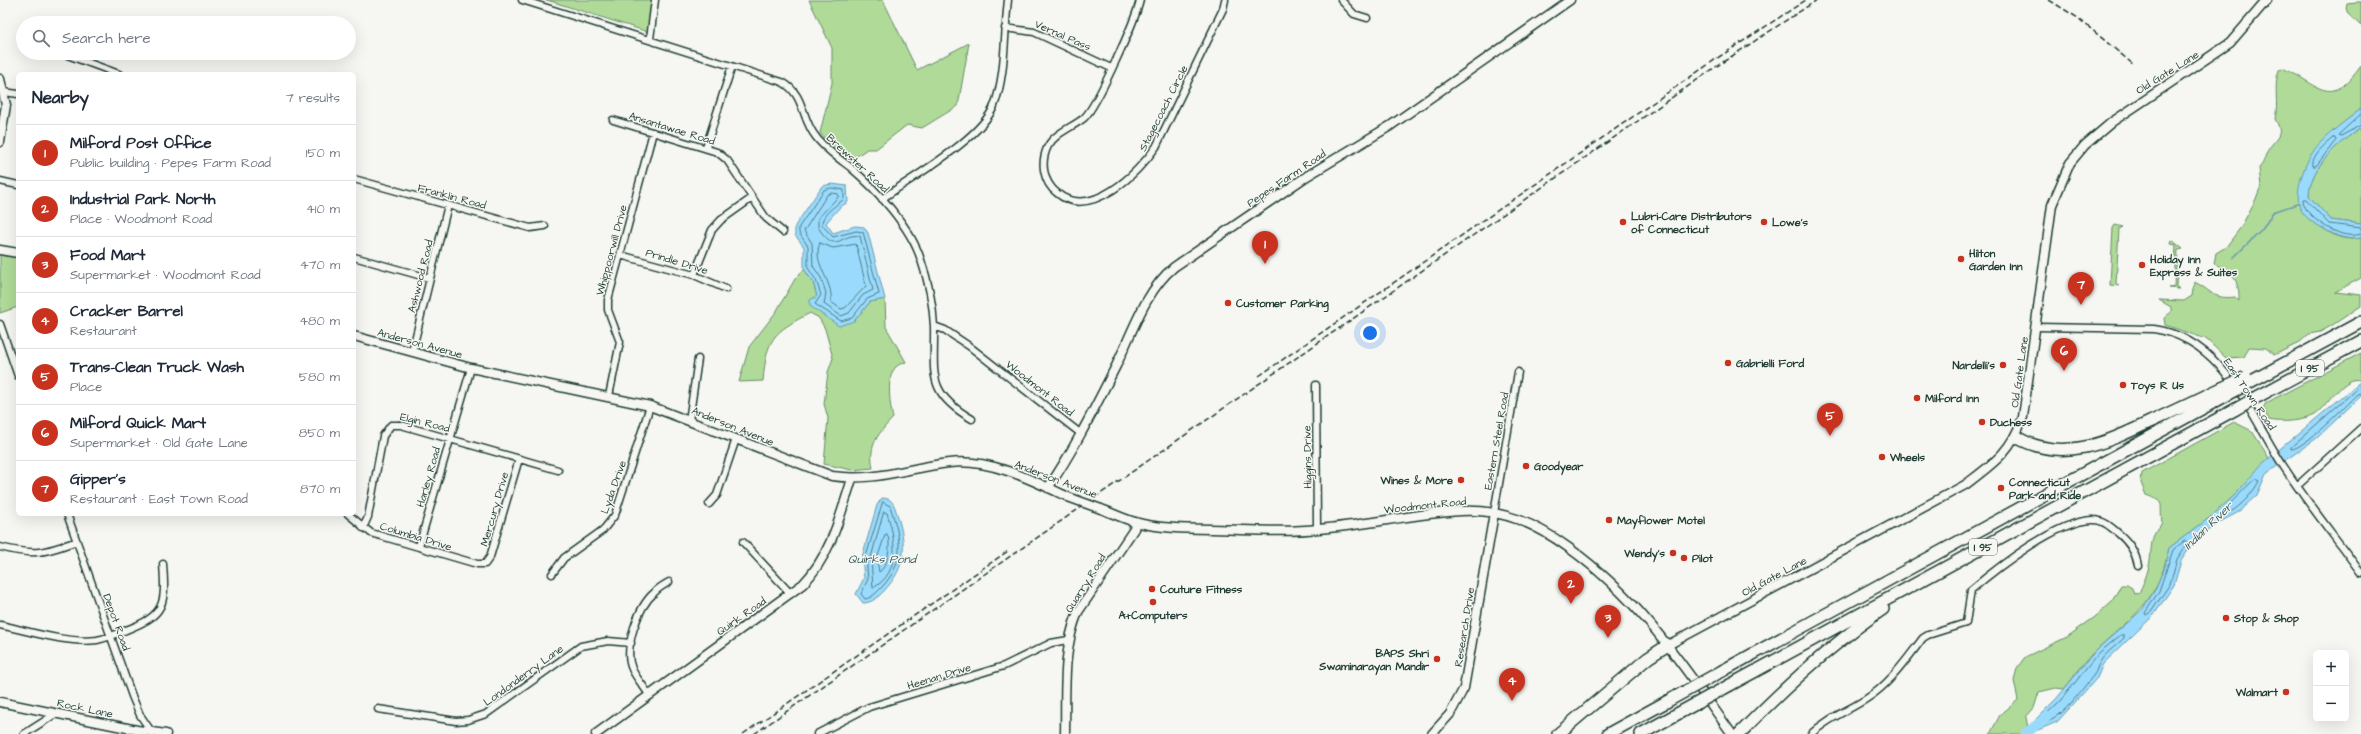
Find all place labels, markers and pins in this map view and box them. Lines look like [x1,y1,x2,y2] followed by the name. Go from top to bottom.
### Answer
[1631,209,1752,237] place label: Lubri-Care Distributors of Connecticut
[1772,215,1808,230] place label: Lowe's
[1618,217,1628,227] marker: Lubri-Care Distributors of Connecticut
[1759,217,1769,227] marker: Lowe's
[1252,231,1278,264] pin: 1
[1968,246,2023,274] place label: Hilton Garden Inn
[2149,252,2238,281] place label: Holiday Inn Express & Suites
[1956,254,1966,264] marker: Hilton Garden Inn
[2137,260,2147,270] marker: Holiday Inn Express & Suites
[2068,272,2094,305] pin: 7
[1236,296,1329,313] place label: Customer Parking
[1223,298,1233,308] marker: Customer Parking
[2051,338,2077,371] pin: 6
[1736,356,1804,371] place label: Gabrielli Ford
[1723,358,1733,368] marker: Gabrielli Ford
[1952,358,1995,373] place label: Nardelli’s
[1998,360,2008,370] marker: Nardelli’s
[2130,378,2184,395] place label: Toys R Us
[2118,380,2128,390] marker: Toys R Us
[1925,391,1979,406] place label: Milford Inn
[1912,393,1922,403] marker: Milford Inn
[1817,403,1843,436] pin: 5
[1990,415,2033,430] place label: Duchess
[1977,417,1987,427] marker: Duchess
[1889,450,1925,465] place label: Wheels
[1877,452,1887,462] marker: Wheels
[1534,459,1584,476] place label: Goodyear
[1521,461,1531,471] marker: Goodyear
[1380,473,1453,488] place label: Wines & More
[1456,475,1466,485] marker: Wines & More
[2009,475,2081,503] place label: Connecticut Park and Ride
[1996,483,2006,493] marker: Connecticut Park and Ride
[1617,513,1705,530] place label: Mayflower Motel
[1604,515,1614,525] marker: Mayflower Motel
[1623,546,1665,563] place label: Wendy's
[1668,548,1678,558] marker: Wendy's
[1692,551,1714,566] place label: Pilot
[1679,553,1689,563] marker: Pilot
[1558,571,1584,604] pin: 2
[1160,582,1243,597] place label: Couture Fitness
[1147,584,1157,594] marker: Couture Fitness
[1148,597,1158,607] marker: A+Computers
[1595,605,1621,638] pin: 3
[1118,608,1188,624] place label: A+Computers
[2233,611,2300,627] place label: Stop & Shop
[2221,613,2231,623] marker: Stop & Shop
[1318,646,1430,676] place label: BAPS Shri Swaminarayan Mandir
[1432,654,1442,664] marker: BAPS Shri Swaminarayan Mandir
[1499,668,1525,701] pin: 4
[2235,685,2279,700] place label: Walmart
[2281,687,2291,697] marker: Walmart

